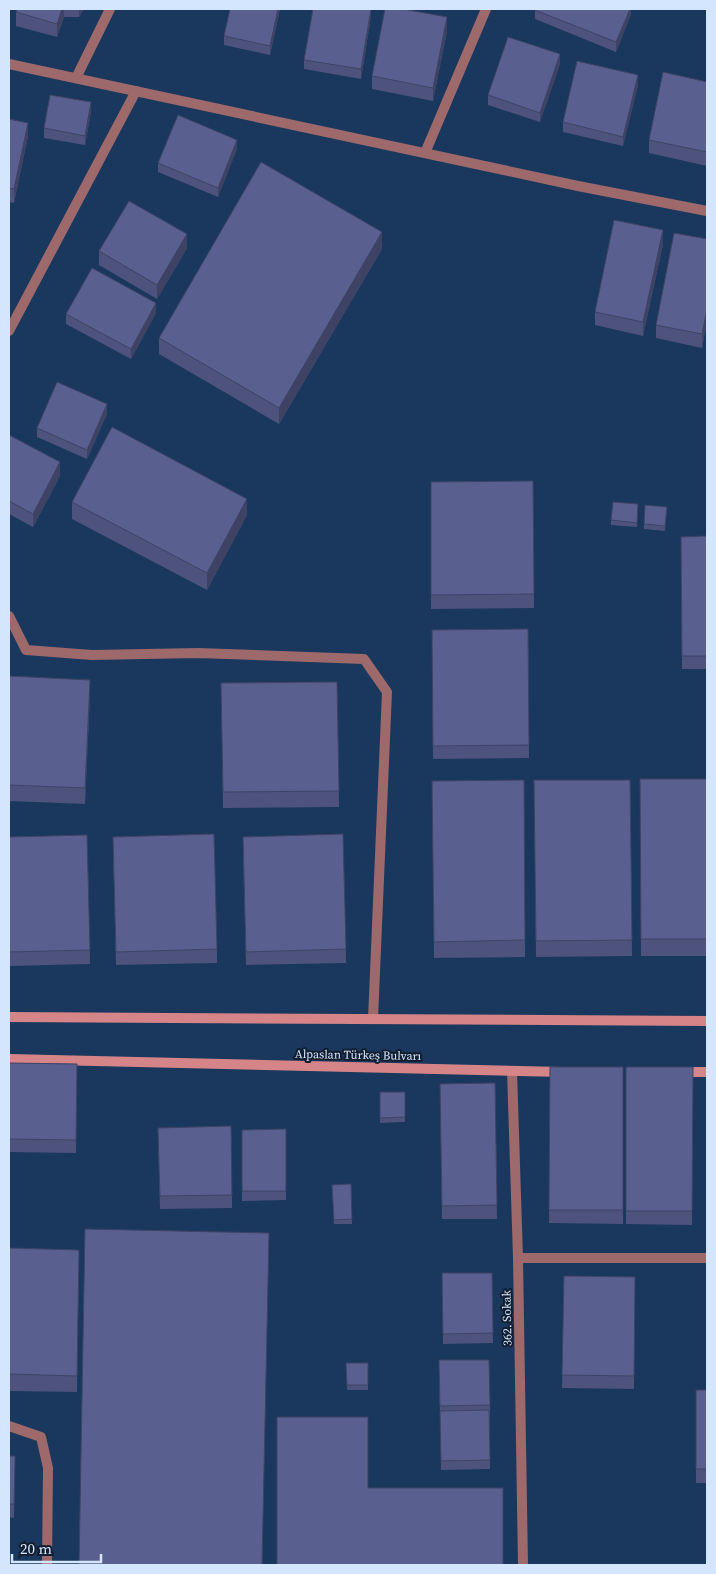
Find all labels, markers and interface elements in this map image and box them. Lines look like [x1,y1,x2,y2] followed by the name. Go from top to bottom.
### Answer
[295,1046,422,1064] street label: Alpaslan Türkeş Bulvarı
[499,1289,515,1346] street label: 362. Sokak
[12,1532,101,1564] scale bar
[20,1538,52,1559] text: 20 m

